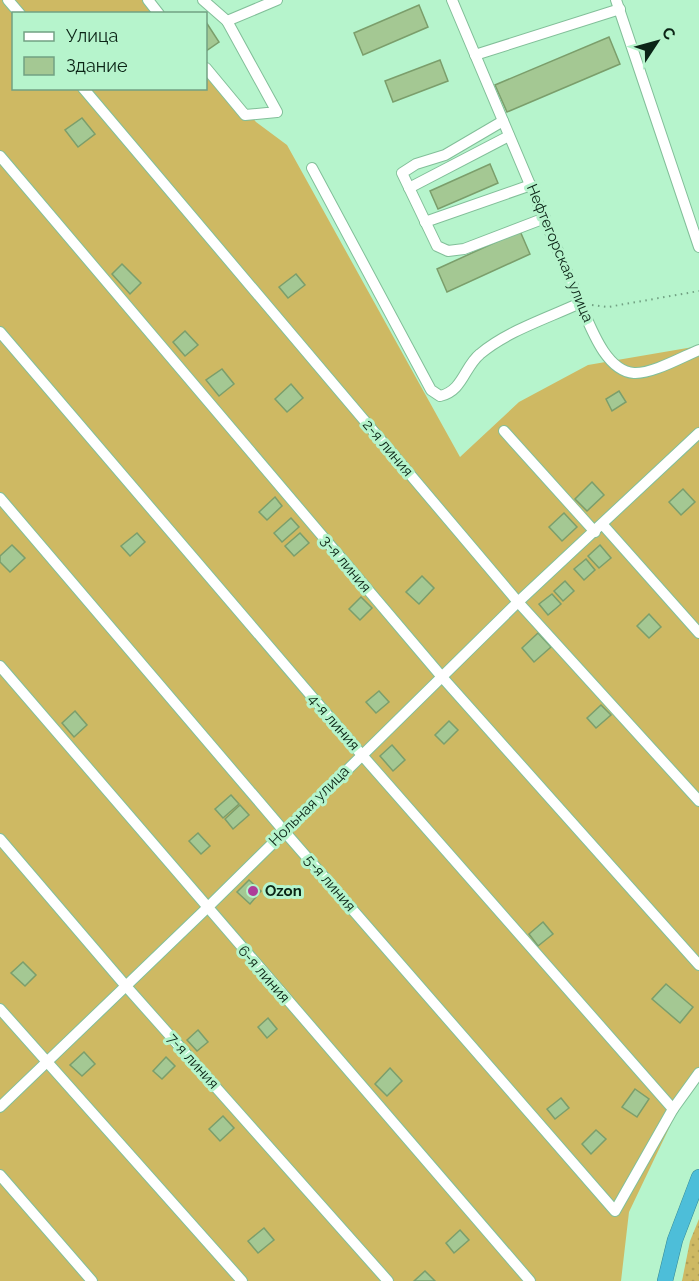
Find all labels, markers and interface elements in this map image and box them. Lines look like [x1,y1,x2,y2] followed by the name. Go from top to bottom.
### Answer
[12,12,207,90] legend
[627,12,687,72] north arrow
[658,23,680,44] text: С
[66,25,118,46] text: Улица
[66,55,128,76] text: Здание
[523,181,597,325] street label: Нефтегорская улица
[359,416,417,480] street label: 2-я линия
[317,532,375,596] street label: 3-я линия
[305,690,363,754] street label: 4-я линия
[265,762,353,850] street label: Нольная улица
[301,851,359,915] street label: 5-я линия
[265,882,302,900] place label: Ozon
[246,884,260,898] marker: Ozon
[234,942,294,1006] street label: 6-я линия
[163,1030,223,1092] street label: 7-я линия

